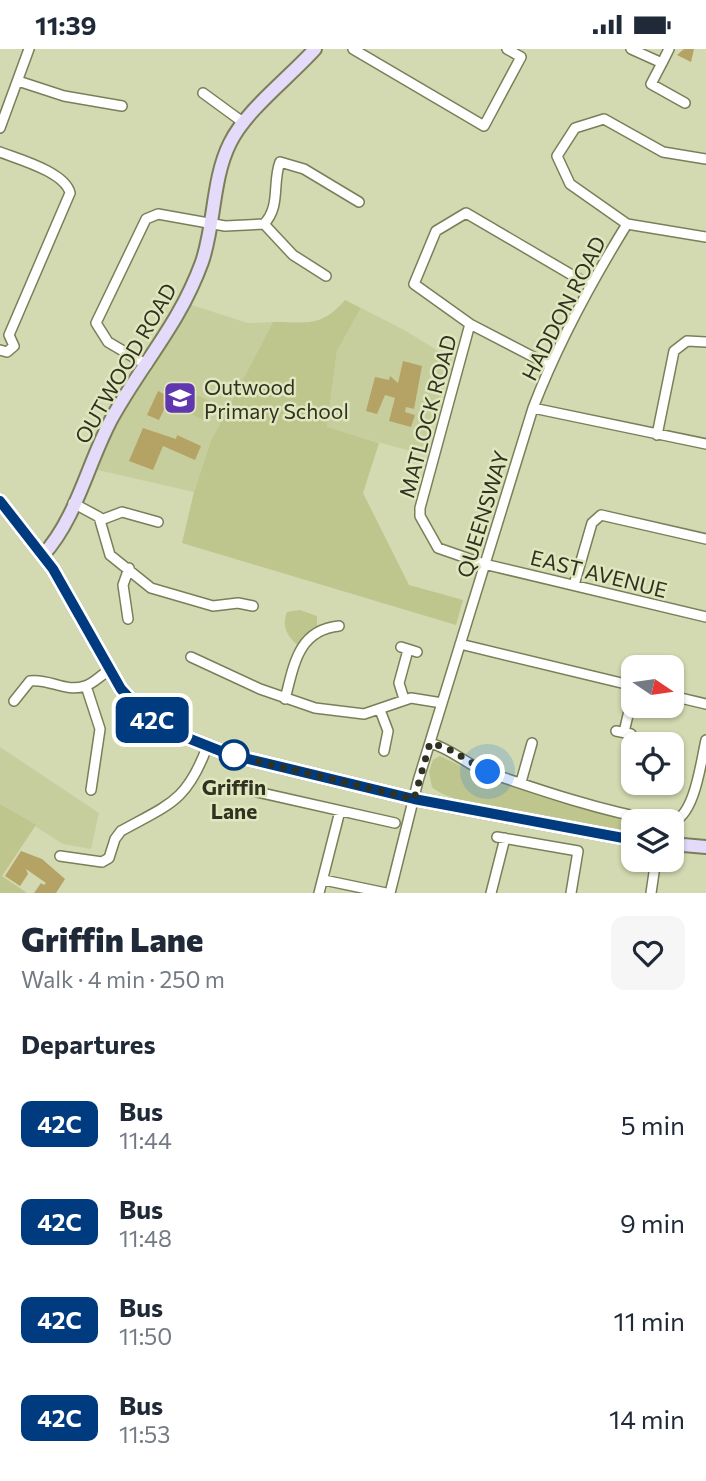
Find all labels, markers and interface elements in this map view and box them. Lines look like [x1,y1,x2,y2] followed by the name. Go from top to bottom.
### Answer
[35,9,97,40] text: 11:39
[516,232,610,384] street label: HADDON ROAD
[69,278,181,448] street label: OUTWOOD ROAD
[393,332,461,500] street label: MATLOCK ROAD
[204,374,349,423] place label: Outwood Primary School
[161,379,199,417] school or university icon: Outwood Primary School
[451,447,513,580] street label: QUEENSWAY
[528,544,670,602] street label: EAST AVENUE
[621,655,684,717] north arrow
[621,655,684,872] map controls
[112,697,192,743] line badge: 42C
[130,705,174,734] text: 42C
[621,732,684,795] button: locate
[219,740,249,770] marker: Griffin Lane
[470,754,505,789] your location
[202,774,266,823] place label: Griffin Lane
[621,809,684,872] button: layers
[611,916,685,990] button: heart
[21,918,203,959] text: Griffin Lane
[21,965,225,993] text: Walk · 4 min · 250 m
[21,1028,156,1059] text: Departures
[119,1095,163,1126] text: Bus
[37,1109,82,1138] text: 42C
[621,1109,685,1140] text: 5 min
[119,1126,172,1154] text: 11:44
[119,1193,163,1224] text: Bus
[37,1207,82,1236] text: 42C
[620,1207,685,1238] text: 9 min
[119,1224,172,1252] text: 11:48
[119,1291,163,1322] text: Bus
[37,1305,82,1334] text: 42C
[614,1305,685,1336] text: 11 min
[119,1322,172,1350] text: 11:50
[119,1389,163,1420] text: Bus
[37,1403,82,1432] text: 42C
[609,1403,685,1434] text: 14 min
[119,1420,170,1448] text: 11:53

